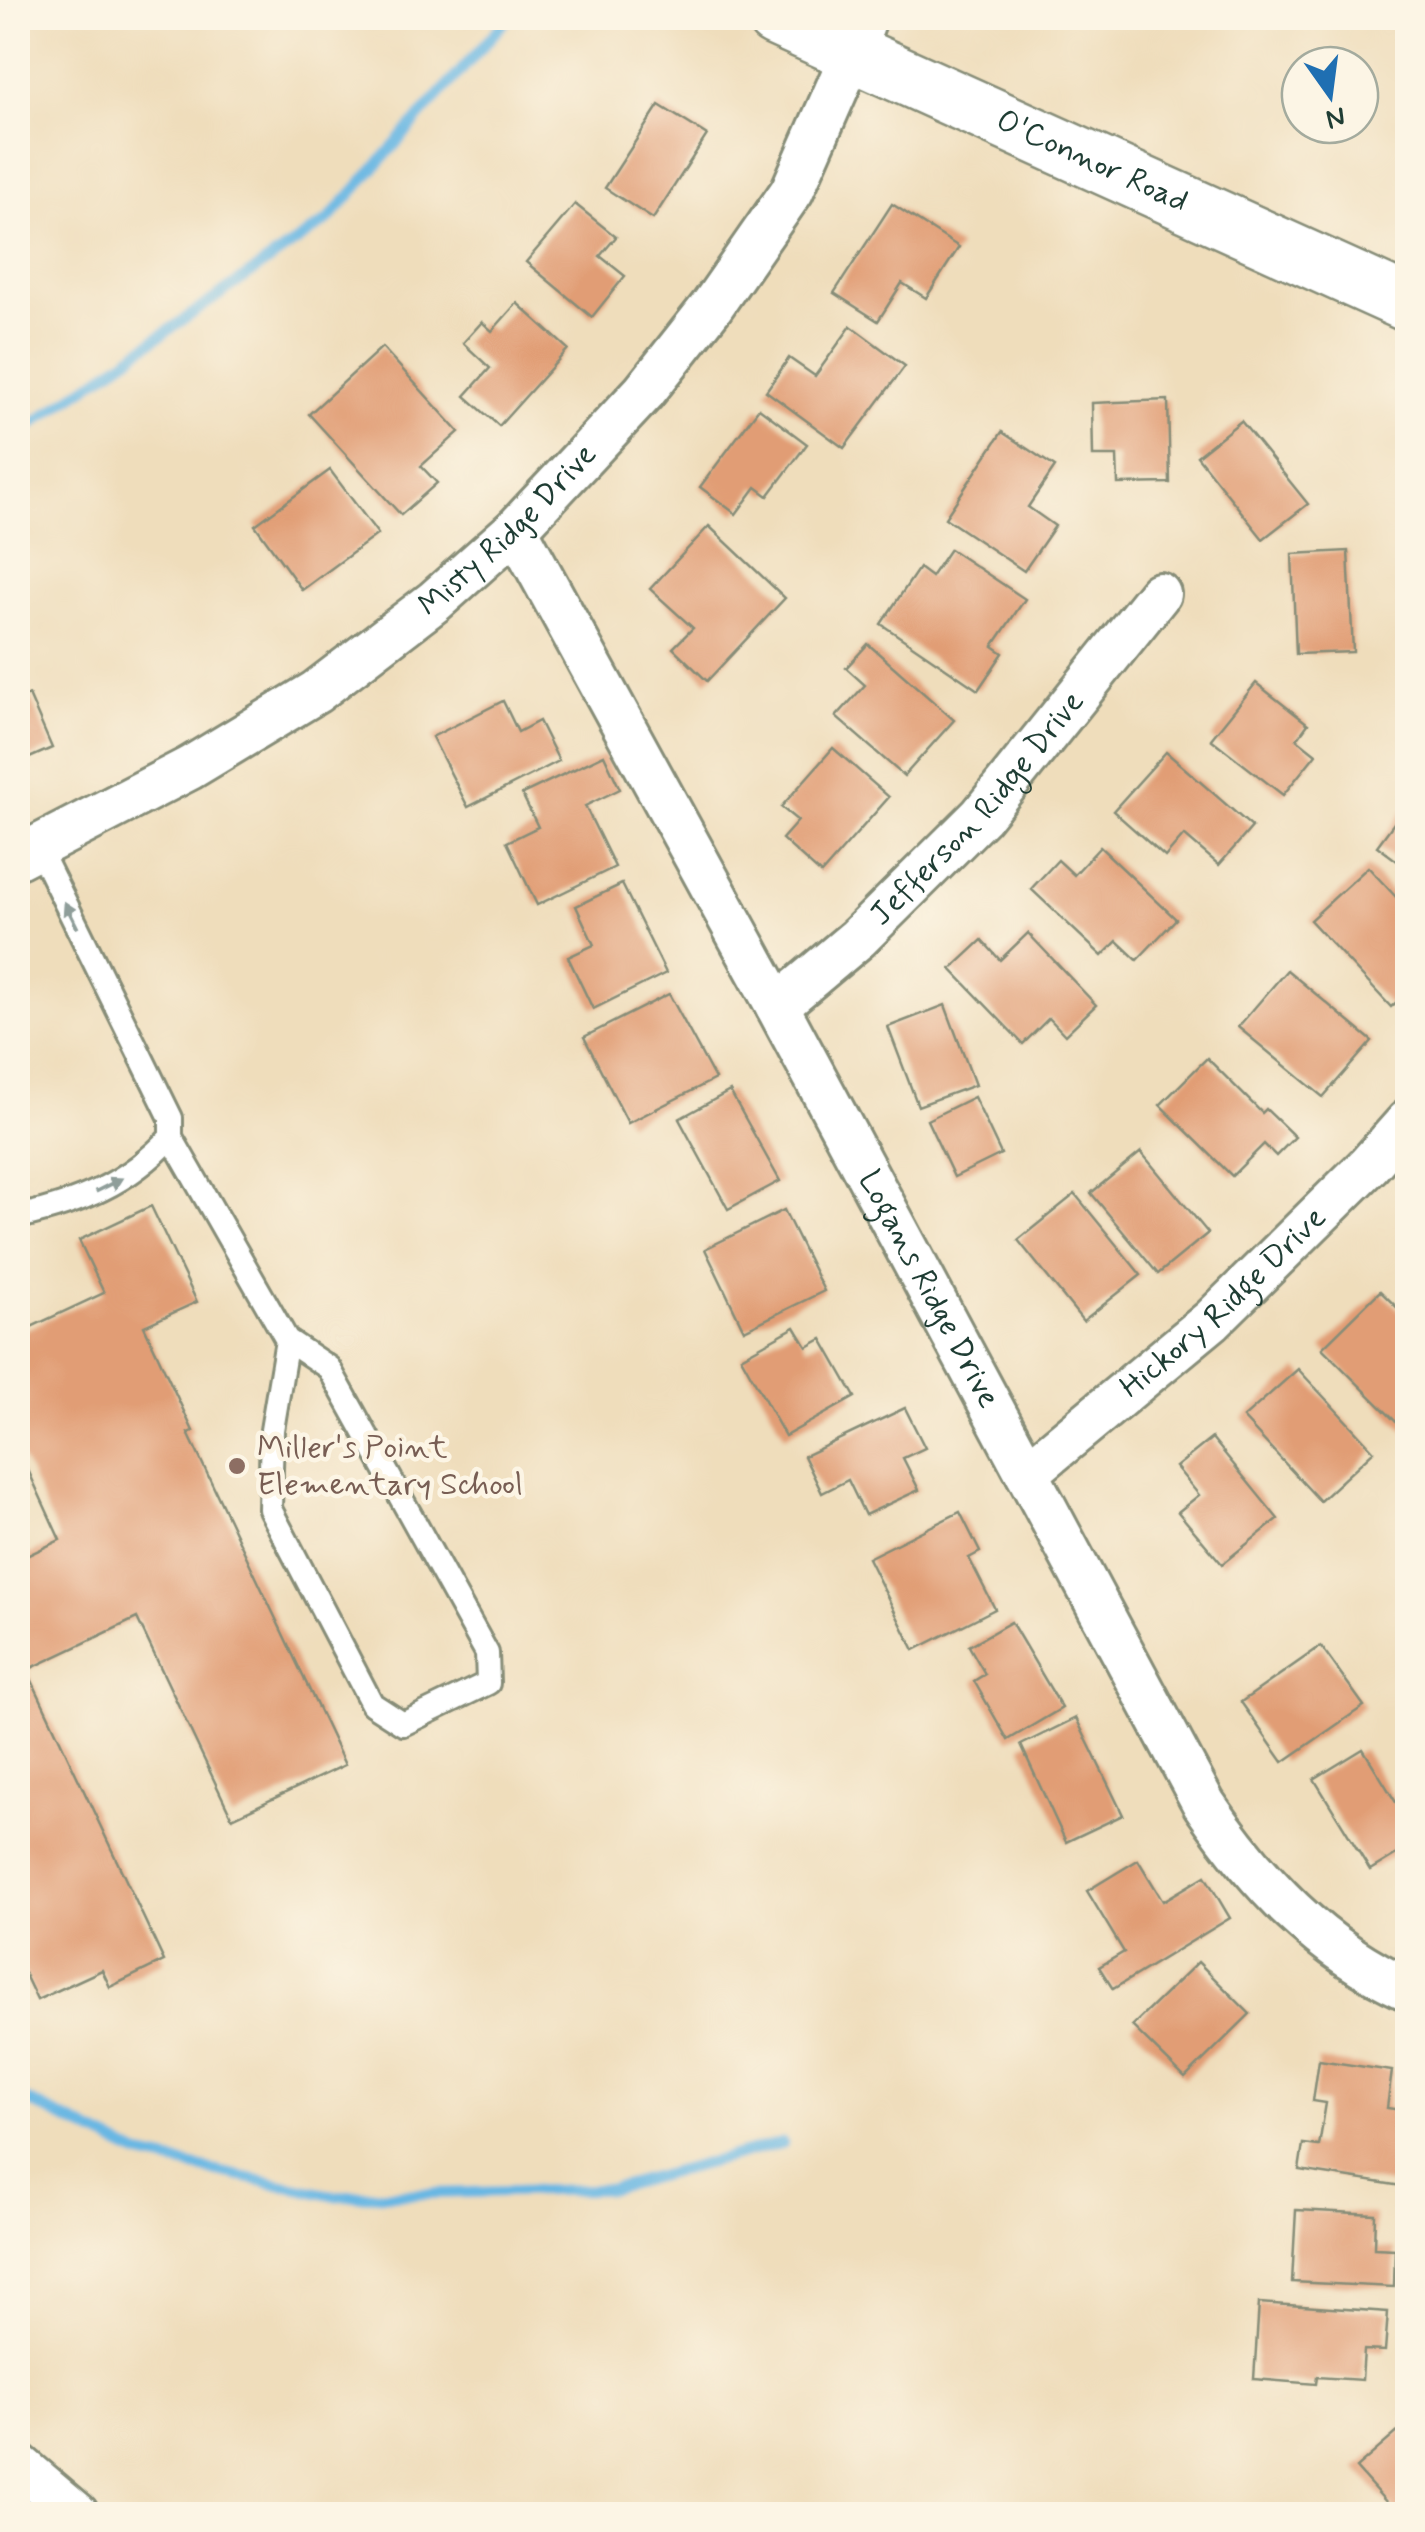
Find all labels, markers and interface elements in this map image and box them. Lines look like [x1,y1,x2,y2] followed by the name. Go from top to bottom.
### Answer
[1280,45,1380,145] north arrow
[1322,97,1349,137] text: N
[990,100,1195,223] street label: O'Connor Road
[410,435,606,627] street label: Misty Ridge Drive
[861,682,1094,935] street label: Jefferson Ridge Drive
[63,900,80,929] one-way arrow
[848,1163,1009,1415] street label: Logans Ridge Drive
[95,1177,124,1194] one-way arrow
[1111,1198,1336,1408] street label: Hickory Ridge Drive
[257,1427,523,1506] place label: Miller's Point Elementary School
[226,1455,248,1477] marker: Miller's Point Elementary School

